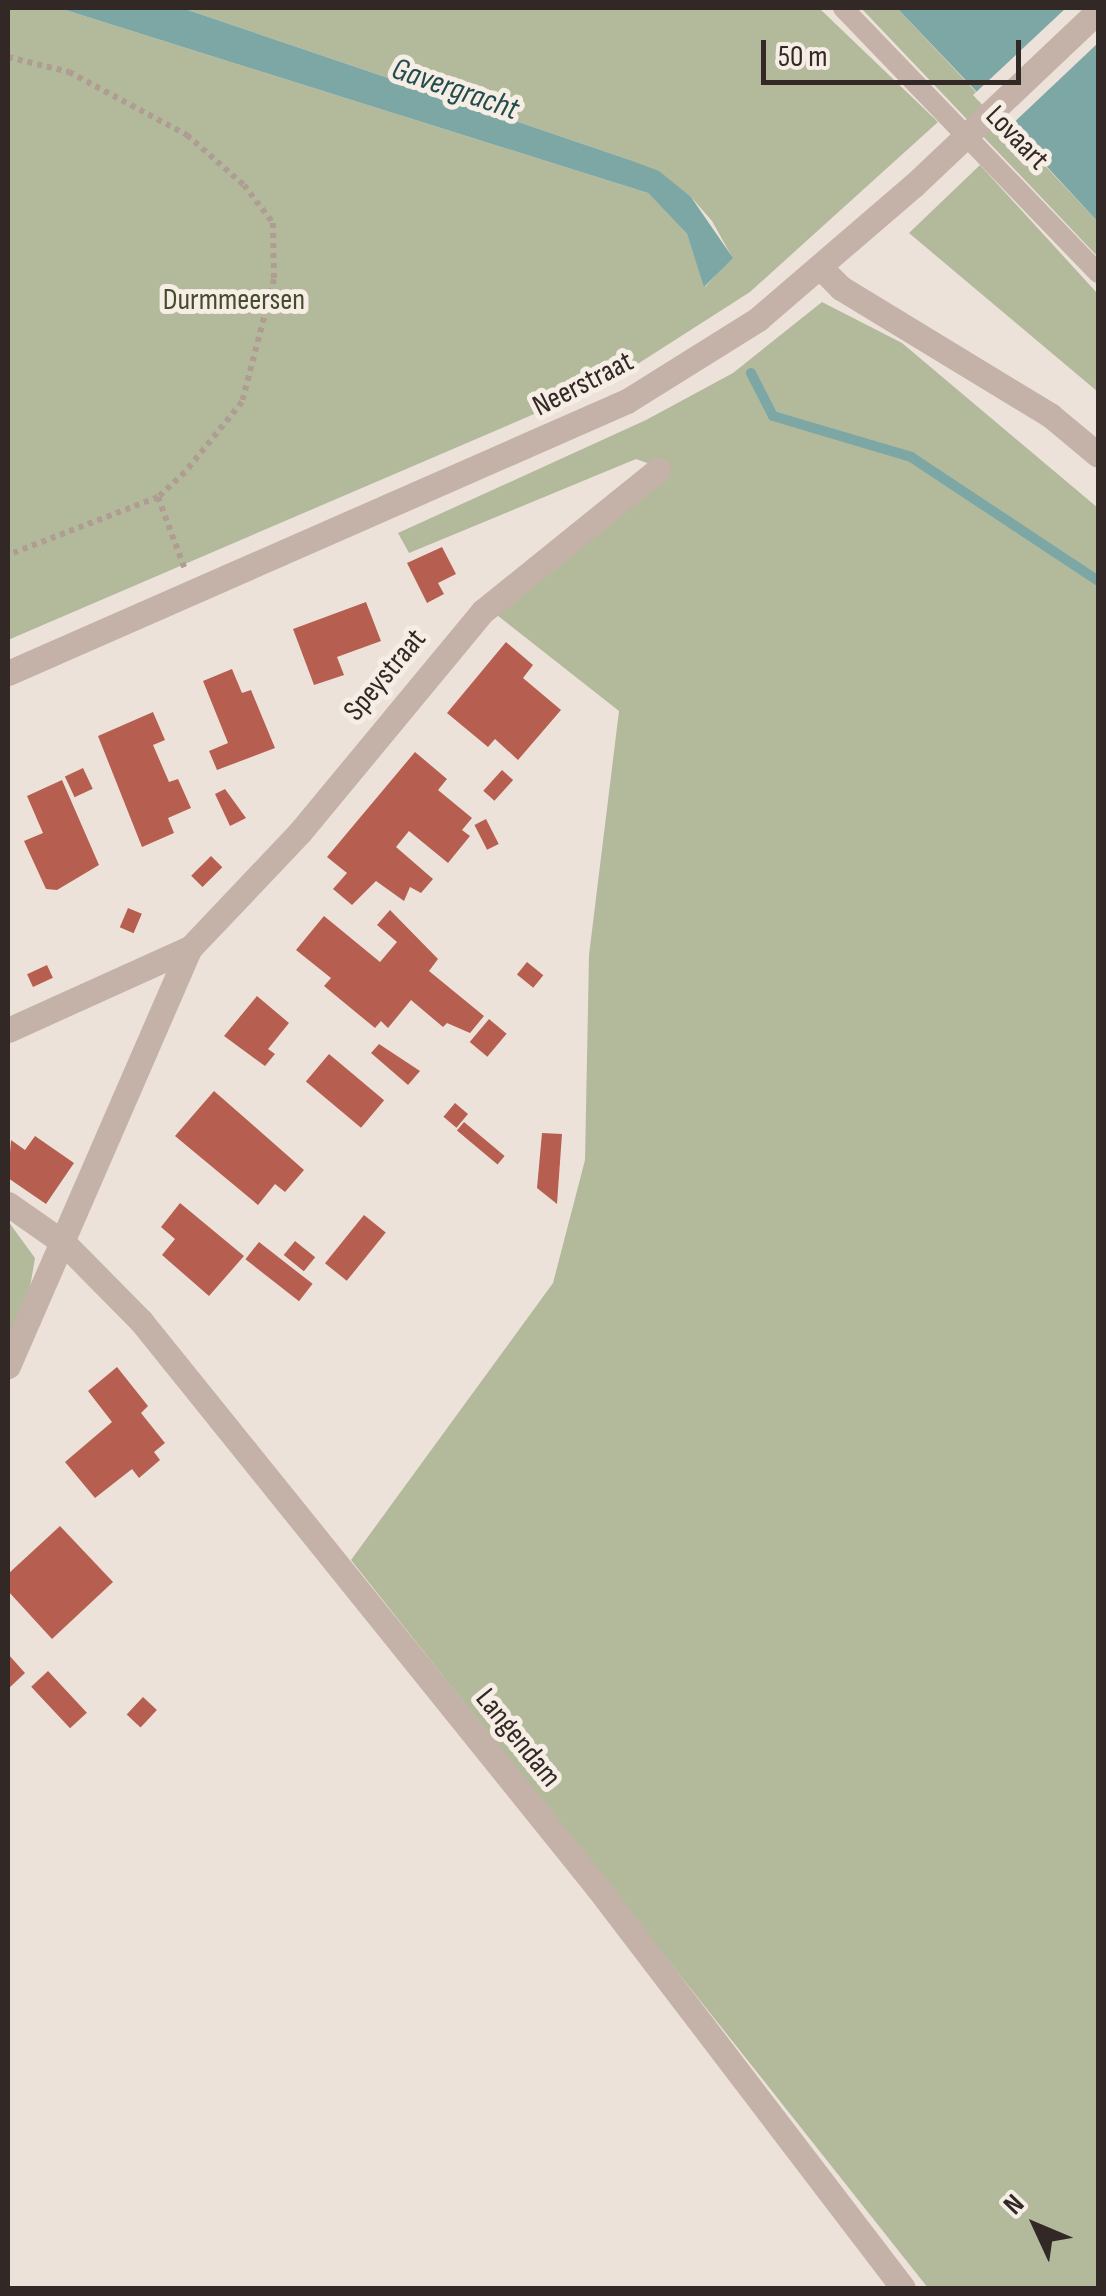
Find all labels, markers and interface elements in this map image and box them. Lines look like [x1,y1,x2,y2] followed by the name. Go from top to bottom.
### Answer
[766,20,1026,82] scale bar
[778,39,827,75] text: 50 m
[387,50,523,130] water label: Gavergracht
[978,98,1056,178] street label: Lovaart
[163,282,305,318] park label: Durmmeersen
[527,343,639,425] street label: Neerstraat
[336,622,434,728] street label: Speystraat
[468,1682,568,1794] street label: Langendam
[986,2176,1086,2276] north arrow
[997,2188,1031,2222] text: N

